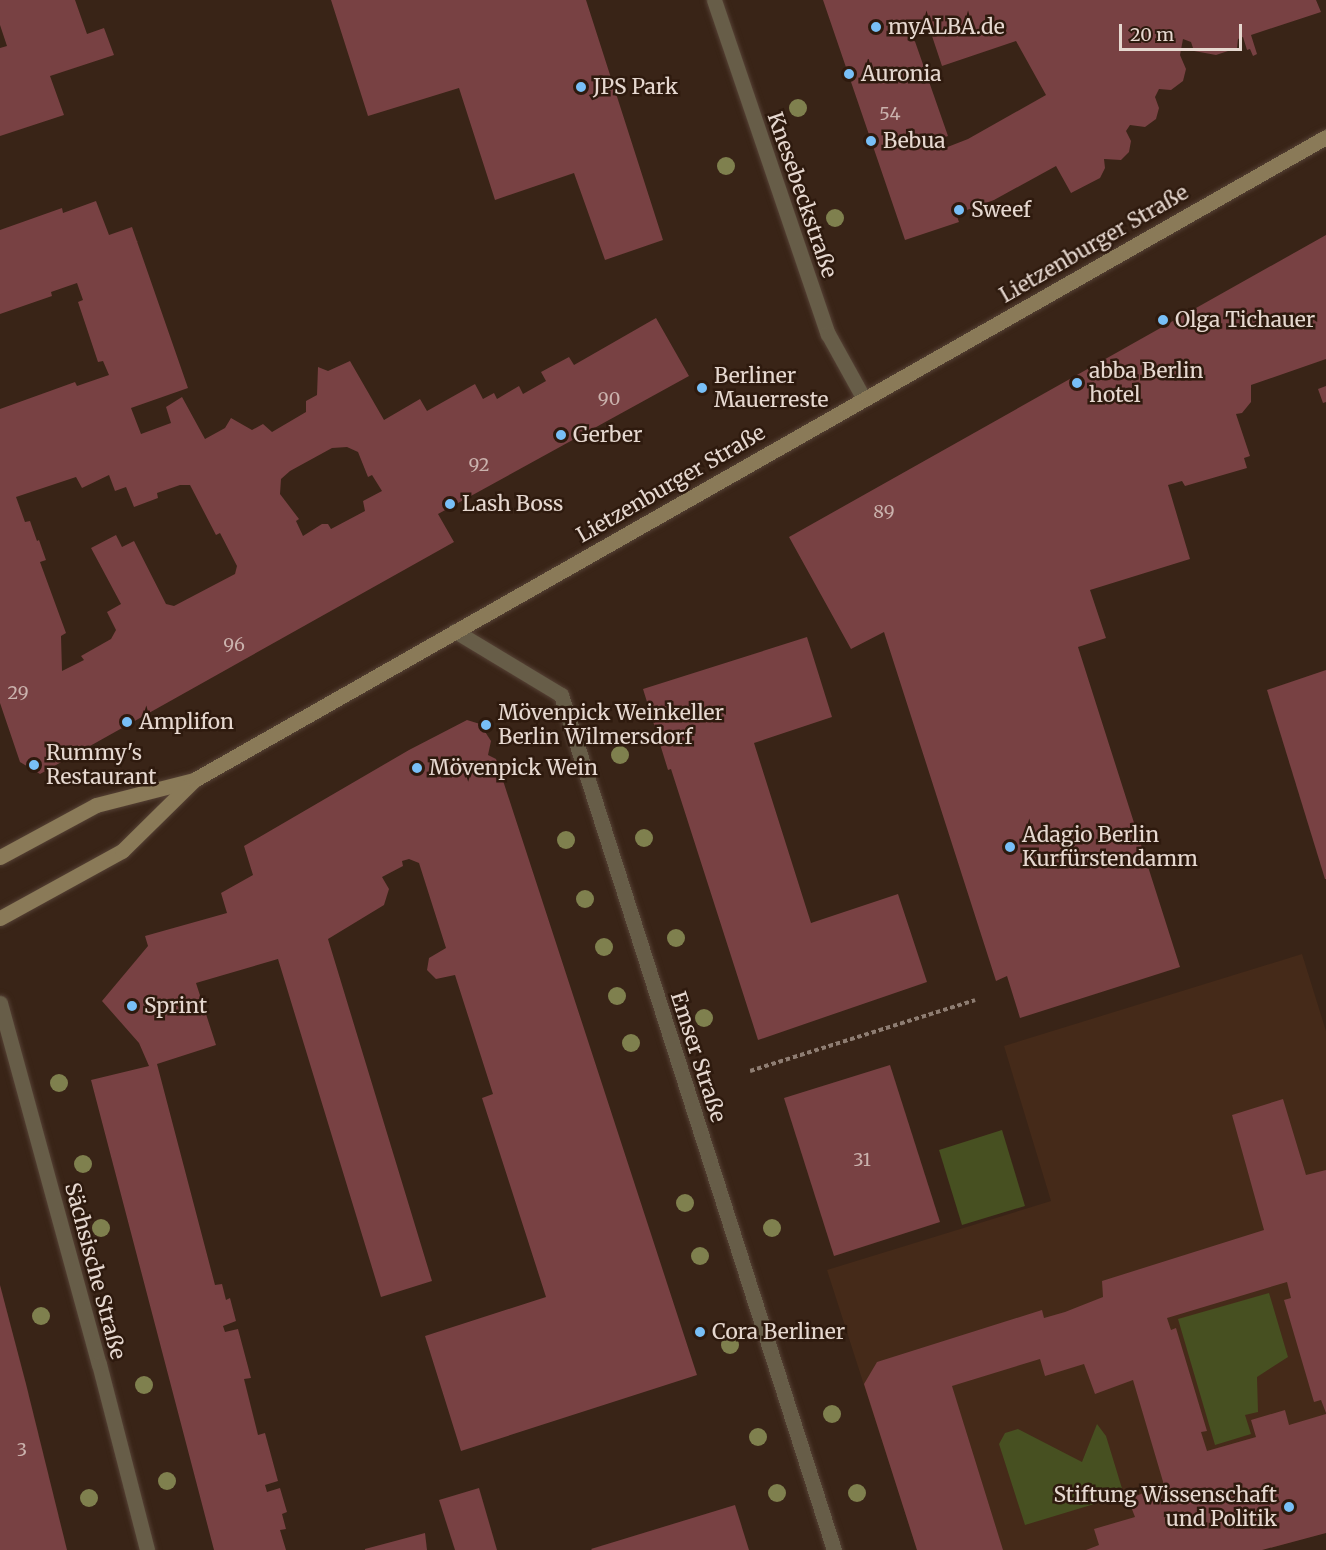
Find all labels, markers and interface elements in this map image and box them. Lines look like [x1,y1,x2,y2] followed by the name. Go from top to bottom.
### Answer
[1122,12,1245,50] scale bar
[888,14,1005,40] place label: myALBA.de
[869,20,883,34] marker: myALBA.de
[1130,23,1174,46] text: 20 m
[861,61,941,87] place label: Auronia
[842,67,856,81] marker: Auronia
[593,74,678,100] place label: JPS Park
[574,80,588,94] marker: JPS Park
[879,103,901,125] house number: 54
[762,109,842,281] street label: Knesebeckstraße
[883,128,946,154] place label: Bebua
[864,134,878,148] marker: Bebua
[995,180,1193,308] street label: Lietzenburger Straße
[971,197,1031,223] place label: Sweef
[952,203,966,217] marker: Sweef
[1175,307,1315,333] place label: Olga Tichauer
[1156,313,1170,327] marker: Olga Tichauer
[1089,358,1203,408] place label: abba Berlin hotel
[714,363,828,413] place label: Berliner Mauerreste
[1070,376,1084,390] marker: abba Berlin hotel
[695,381,709,395] marker: Berliner Mauerreste
[598,388,620,410] house number: 90
[572,420,770,548] street label: Lietzenburger Straße
[573,422,642,448] place label: Gerber
[554,428,568,442] marker: Gerber
[468,454,490,476] house number: 92
[462,491,563,517] place label: Lash Boss
[443,497,457,511] marker: Lash Boss
[873,501,895,523] house number: 89
[223,634,245,656] house number: 96
[7,682,29,704] house number: 29
[498,700,724,750] place label: Mövenpick Weinkeller Berlin Wilmersdorf
[139,709,234,735] place label: Amplifon
[120,715,134,729] marker: Amplifon
[479,718,493,732] marker: Mövenpick Weinkeller Berlin Wilmersdorf
[46,740,156,790] place label: Rummy's Restaurant
[429,755,598,781] place label: Mövenpick Wein
[27,758,41,772] marker: Rummy's Restaurant
[410,761,424,775] marker: Mövenpick Wein
[1022,822,1198,872] place label: Adagio Berlin Kurfürstendamm
[1003,840,1017,854] marker: Adagio Berlin Kurfürstendamm
[665,988,731,1126] street label: Emser Straße
[144,993,207,1019] place label: Sprint
[125,999,139,1013] marker: Sprint
[853,1149,871,1171] house number: 31
[59,1180,131,1362] street label: Sächsische Straße
[712,1319,845,1345] place label: Cora Berliner
[693,1325,707,1339] marker: Cora Berliner
[17,1439,27,1461] house number: 3
[1054,1482,1277,1532] place label: Stiftung Wissenschaft und Politik
[1282,1500,1296,1514] marker: Stiftung Wissenschaft und Politik

